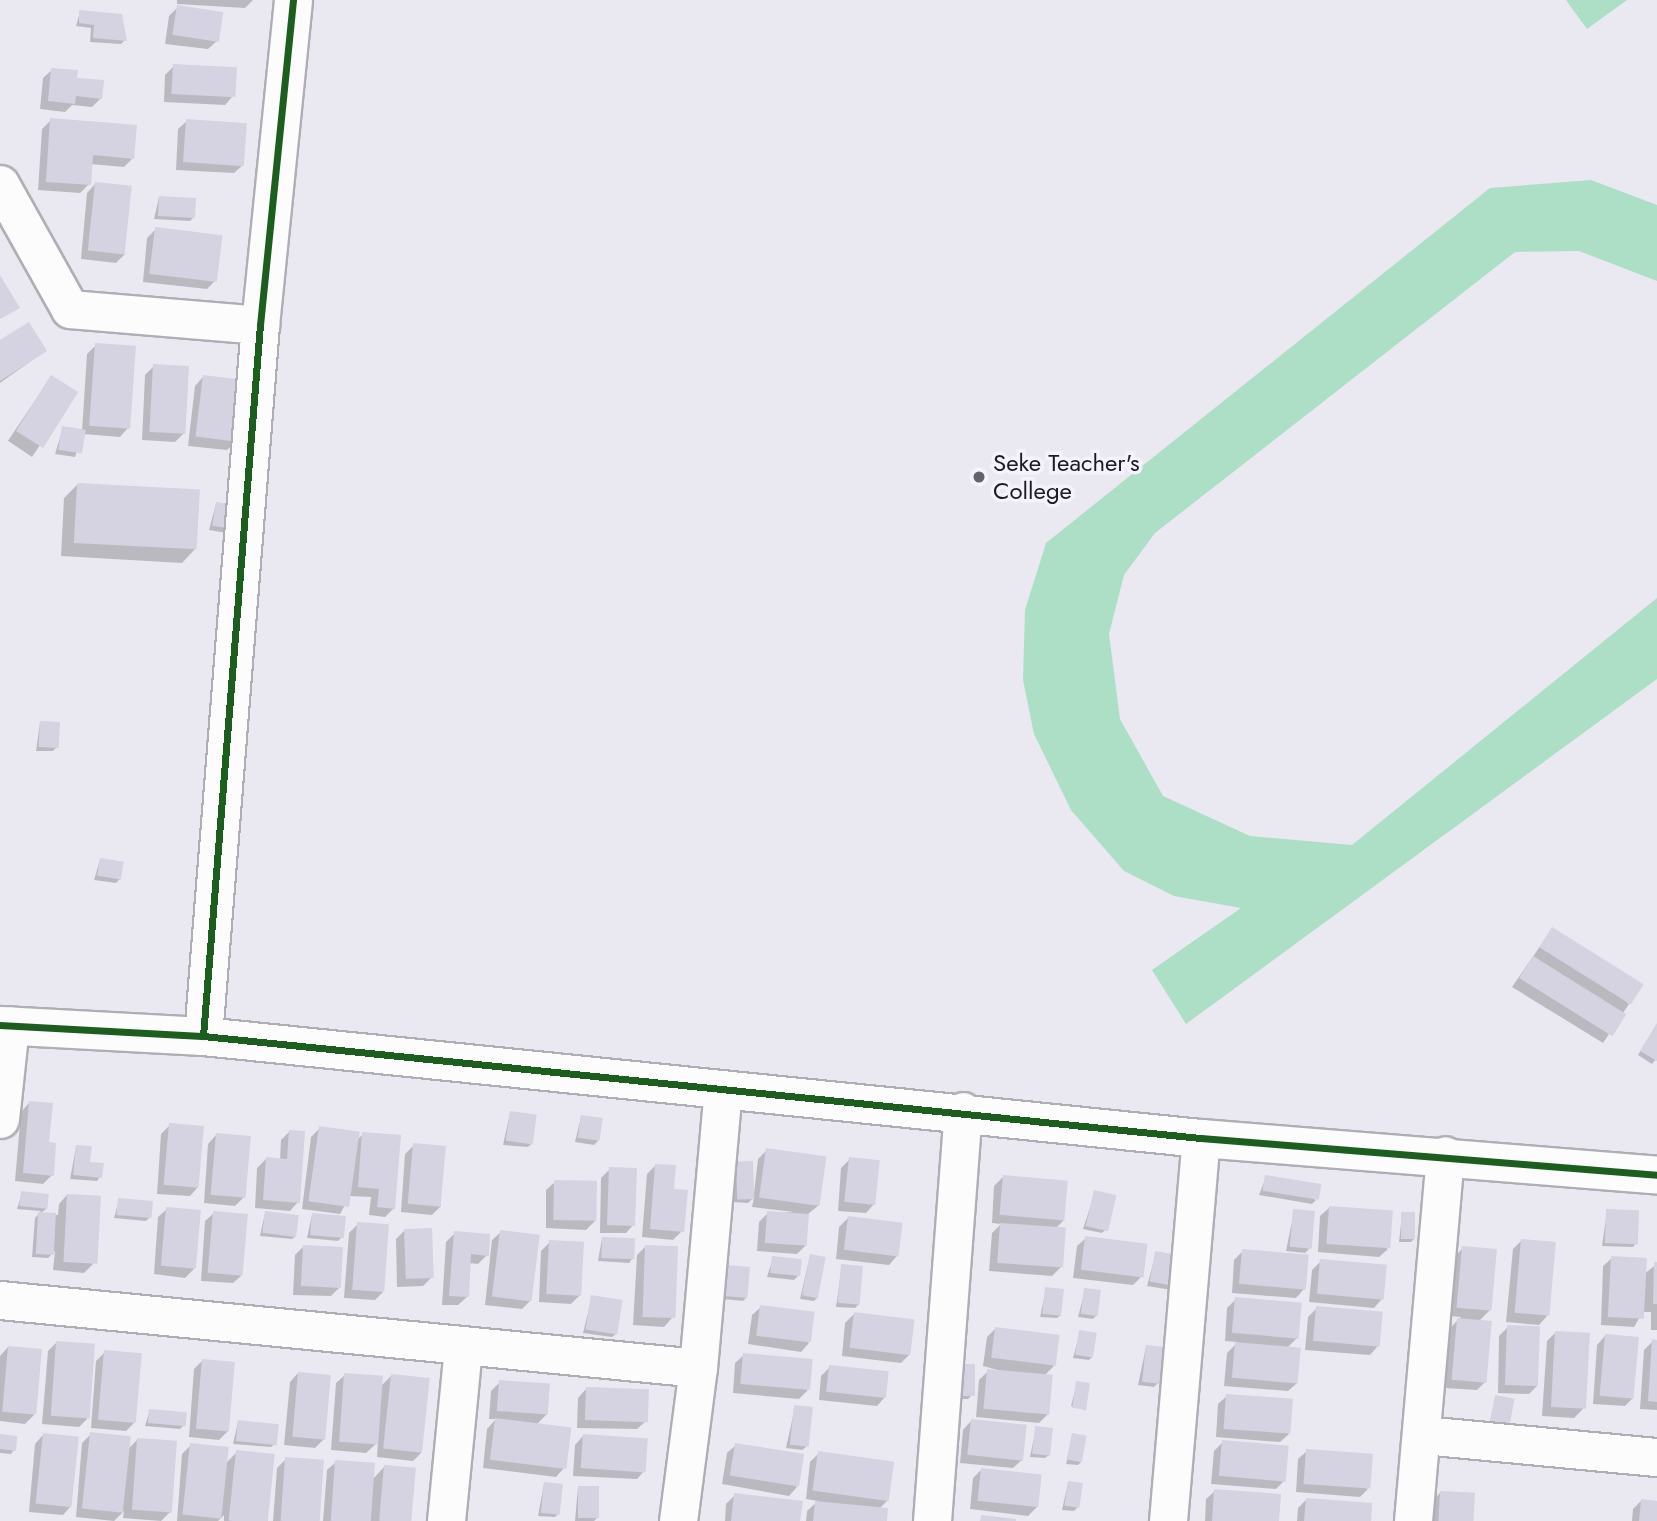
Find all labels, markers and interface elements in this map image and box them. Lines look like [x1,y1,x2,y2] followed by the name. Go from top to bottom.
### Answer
[993,449,1140,505] place label: Seke Teacher's College
[971,469,987,485] marker: Seke Teacher's College

